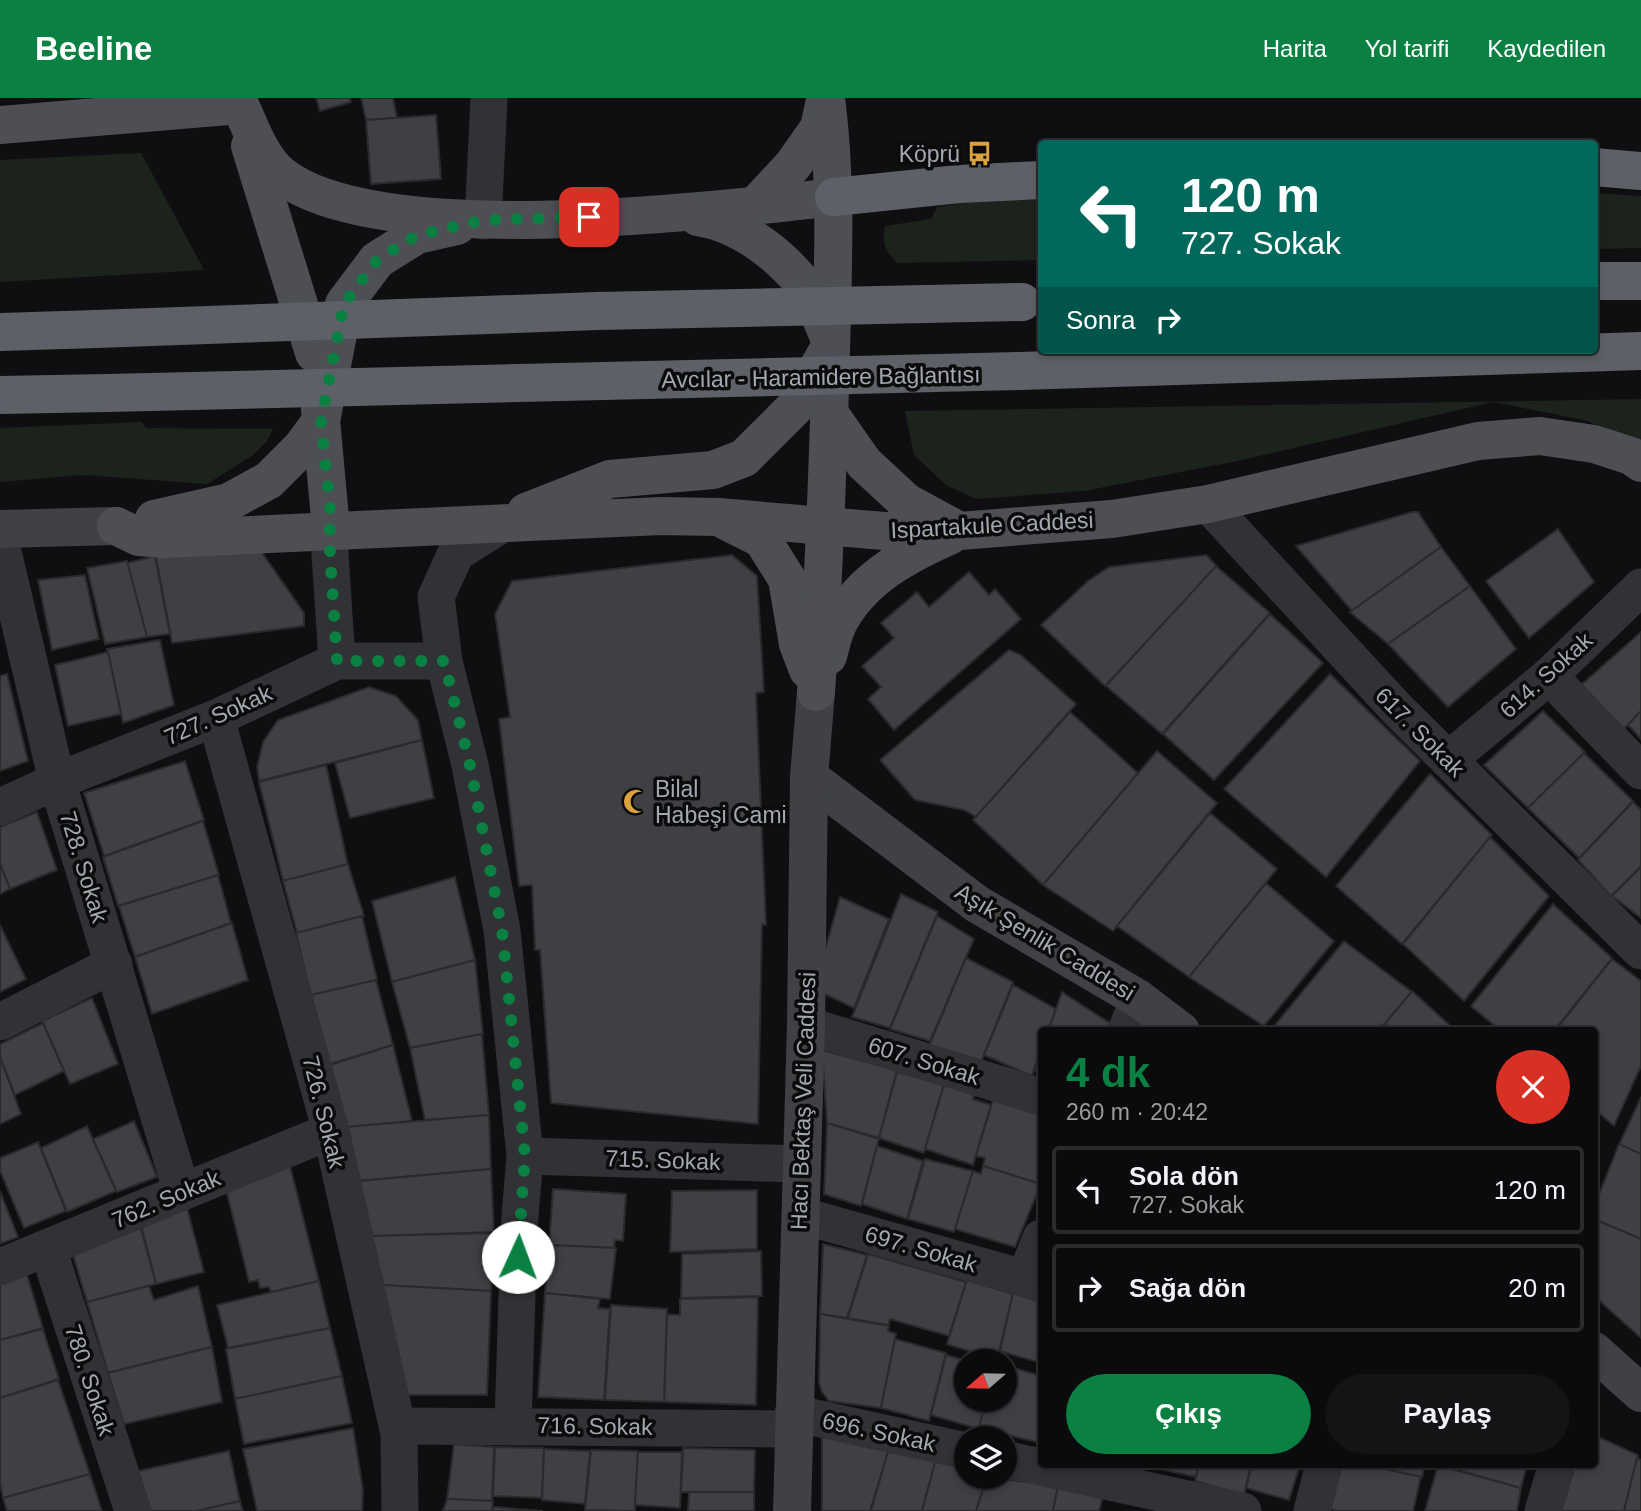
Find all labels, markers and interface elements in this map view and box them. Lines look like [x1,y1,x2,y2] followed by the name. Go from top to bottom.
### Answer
[35,30,152,67] text: Beeline
[1263,35,1327,62] text: Harita
[1365,35,1449,62] text: Yol tarifi
[1487,35,1606,62] text: Kaydedilen
[966,140,994,168] bus stop icon: Köprü
[899,141,960,167] place label: Köprü
[1066,168,1157,259] icon: left
[1181,168,1320,222] text: 120 m
[559,187,619,247] pin
[570,198,608,236] icon: arrive
[1181,225,1341,261] text: 727. Sokak
[1149,301,1187,339] icon: right
[1066,305,1135,335] text: Sonra
[661,361,981,393] street label: Avcılar - Haramidere Bağlantısı
[890,507,1094,543] street label: Ispartakule Caddesi
[1495,627,1598,723] street label: 614. Sokak
[160,680,276,750] street label: 727. Sokak
[1370,682,1470,782] street label: 617. Sokak
[655,776,787,828] place label: Bilal Habeşi Cami
[621,788,649,816] mosque icon: Bilal Habeşi Cami
[55,808,113,926] street label: 728. Sokak
[951,878,1139,1006] street label: Aşık Şenlik Caddesi
[786,971,820,1231] street label: Hacı Bektaş Veli Caddesi
[865,1032,983,1090] street label: 607. Sokak
[1066,1049,1150,1096] text: 4 dk
[1496,1050,1570,1124] button: close
[297,1053,351,1171] street label: 726. Sokak
[1066,1099,1208,1125] text: 260 m · 20:42
[605,1145,721,1175] street label: 715. Sokak
[1129,1161,1239,1191] text: Sola dön
[108,1164,224,1233] street label: 762. Sokak
[1070,1171,1108,1209] icon: left
[1494,1175,1566,1205] text: 120 m
[1129,1192,1244,1218] text: 727. Sokak
[481,1220,555,1294] position arrow
[862,1221,980,1277] street label: 697. Sokak
[1070,1269,1108,1307] icon: right
[1129,1273,1246,1303] text: Sağa dön
[1508,1273,1566,1303] text: 20 m
[60,1321,120,1439] street label: 780. Sokak
[954,1349,1017,1412] north arrow
[954,1349,1017,1489] map controls
[1066,1374,1311,1454] button: Çıkış
[1325,1374,1570,1454] button: Paylaş
[820,1407,938,1457] street label: 696. Sokak
[537,1412,653,1440] street label: 716. Sokak
[954,1426,1017,1489] button: layers

